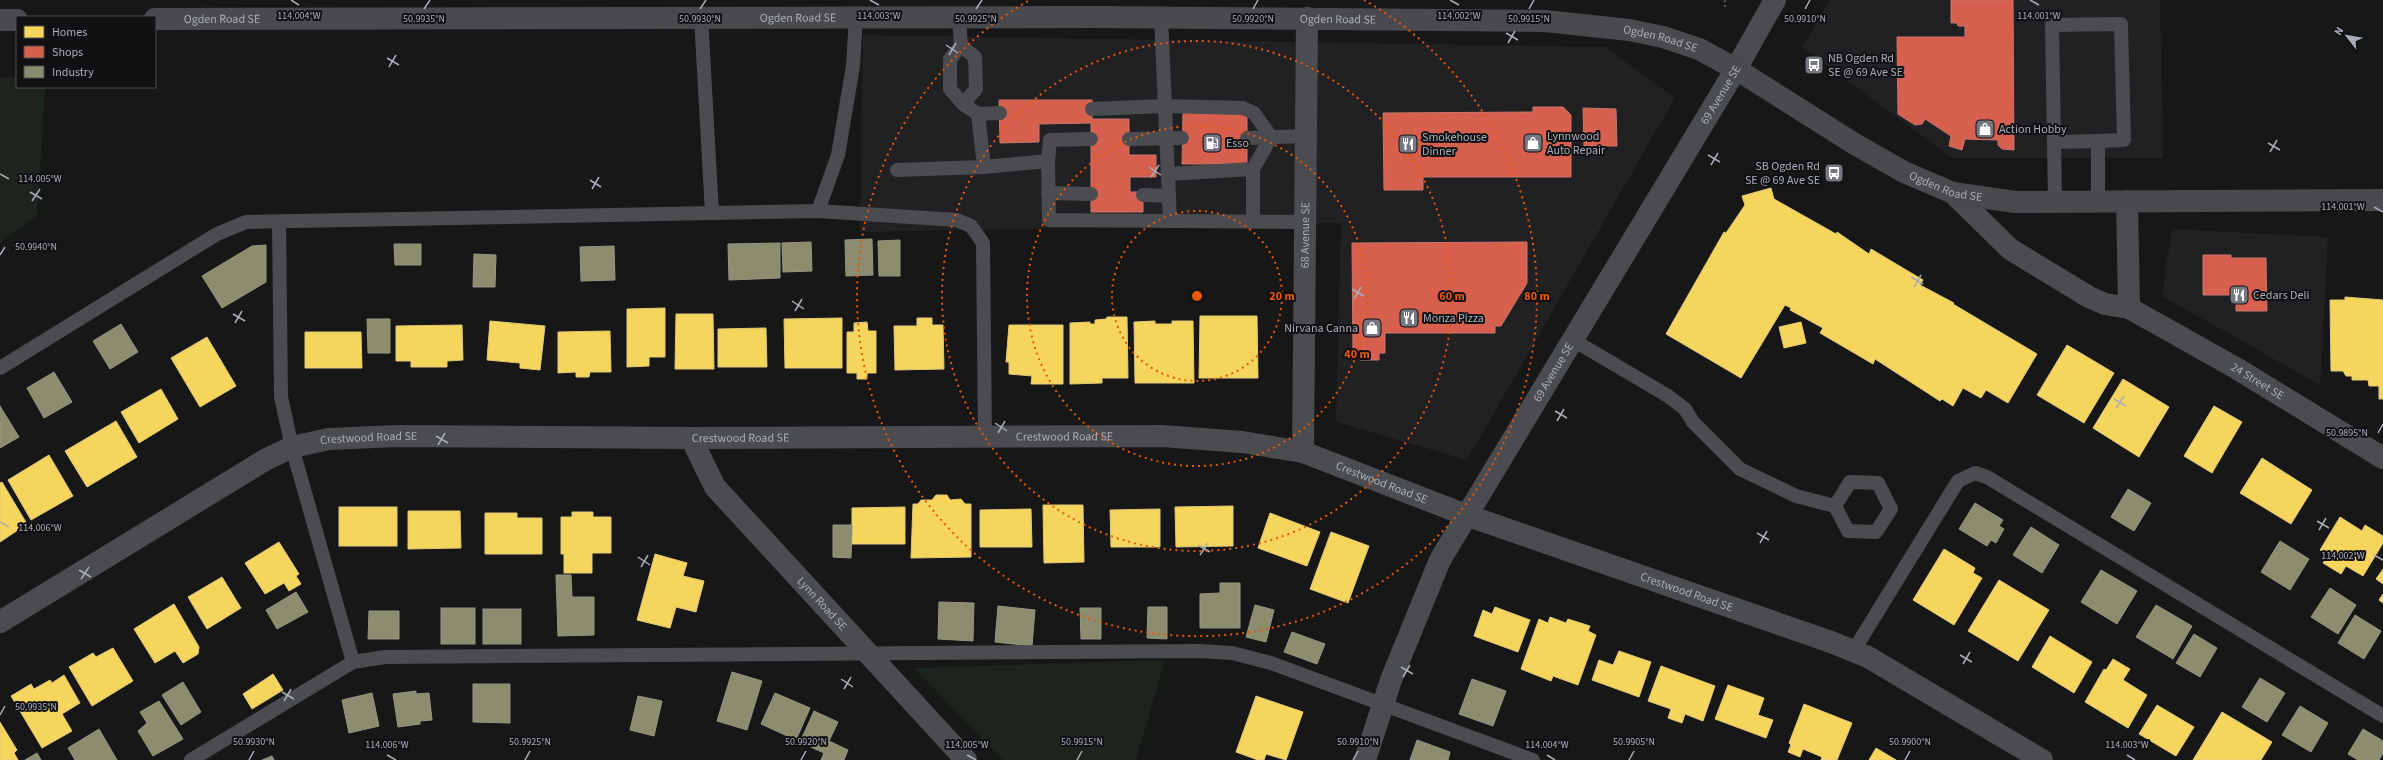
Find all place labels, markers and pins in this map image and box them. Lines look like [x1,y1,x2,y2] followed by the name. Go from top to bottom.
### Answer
[1828,50,1903,81] place label: NB Ogden Rd SE @ 69 Ave SE
[1803,54,1825,76] bus stop icon: NB Ogden Rd SE @ 69 Ave SE
[1974,118,1996,140] shop icon: Action Hobby
[1999,121,2067,138] place label: Action Hobby
[1547,128,1606,159] place label: Lynnwood Auto Repair
[1422,129,1487,160] place label: Smokehouse Dinner
[1201,132,1223,154] fuel station icon: Esso
[1522,132,1544,154] shop icon: Lynnwood Auto Repair
[1397,133,1419,155] restaurant icon: Smokehouse Dinner
[1226,135,1249,152] place label: Esso
[1745,158,1820,189] place label: SB Ogden Rd SE @ 69 Ave SE
[1823,162,1845,184] bus stop icon: SB Ogden Rd SE @ 69 Ave SE
[2228,284,2250,306] restaurant icon: Cedars Deli
[2253,287,2309,304] place label: Cedars Deli
[1190,289,1204,303] centre of rings
[1398,307,1420,329] restaurant icon: Monza Pizza
[1423,310,1484,327] place label: Monza Pizza
[1361,317,1383,339] shop icon: Nirvana Canna
[1284,320,1358,337] place label: Nirvana Canna

